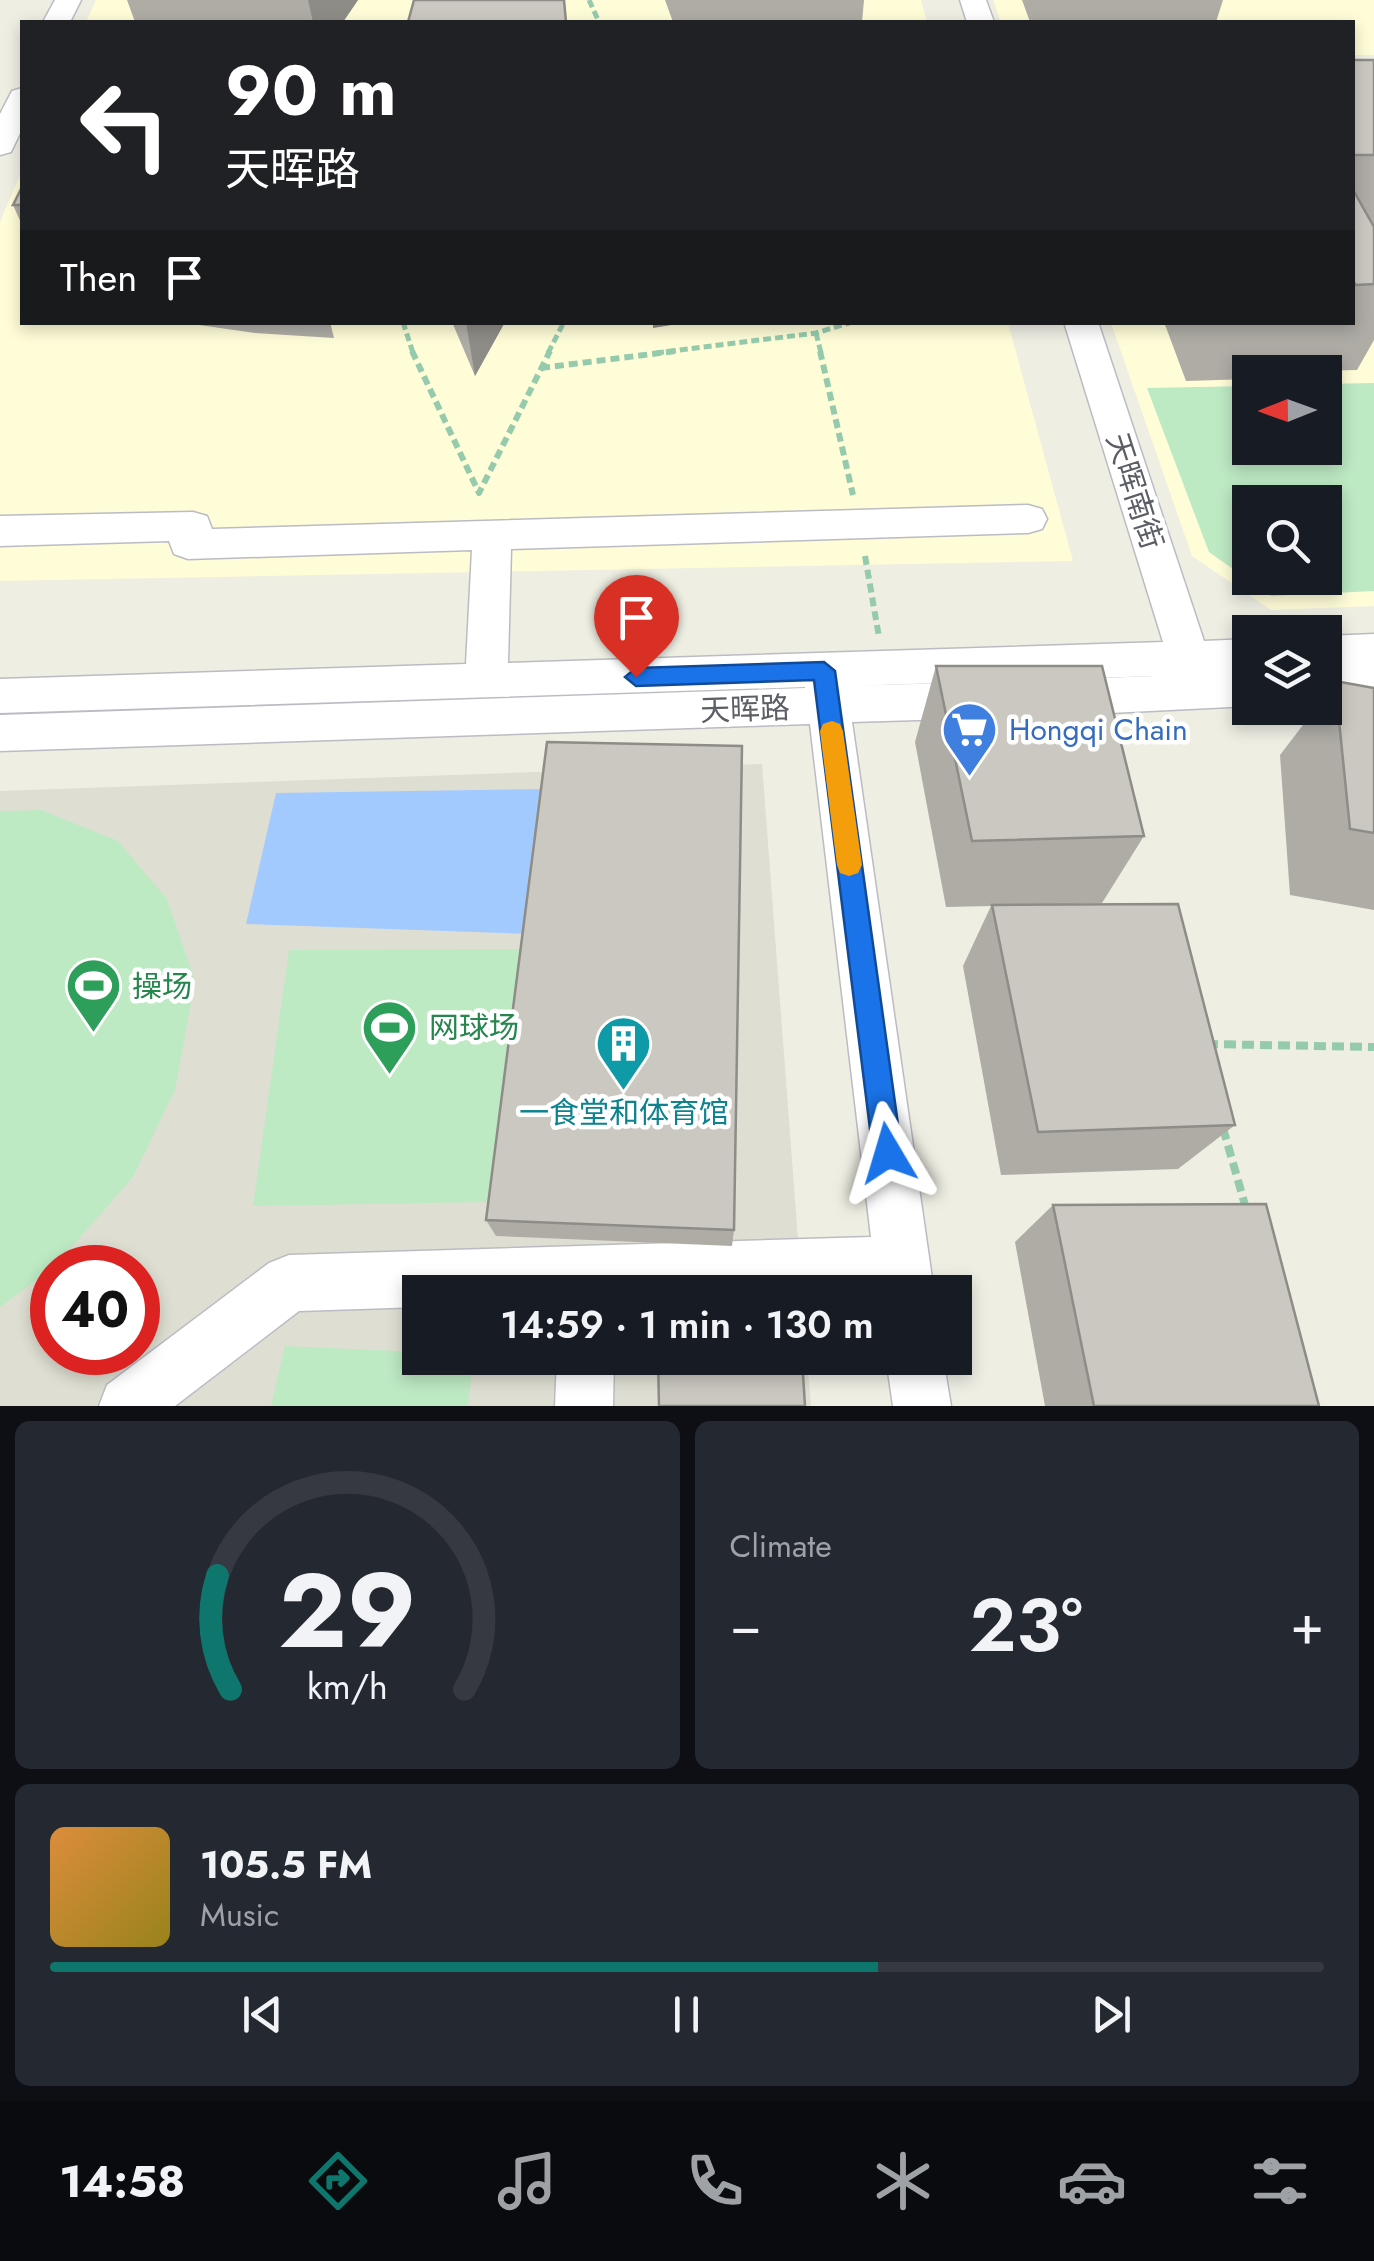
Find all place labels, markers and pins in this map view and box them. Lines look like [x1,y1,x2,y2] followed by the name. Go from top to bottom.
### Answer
[594,575,679,678] pin
[940,699,1000,778] supermarket icon: Hongqi Chain
[1009,708,1188,751] place label: Hongqi Chain
[63,956,123,1035] sports icon: 操场
[132,965,192,1008] place label: 操场
[360,997,420,1076] sports icon: 网球场
[429,1006,519,1049] place label: 网球场
[594,1014,654,1093] building icon: 一食堂和体育馆
[519,1091,729,1134] place label: 一食堂和体育馆

